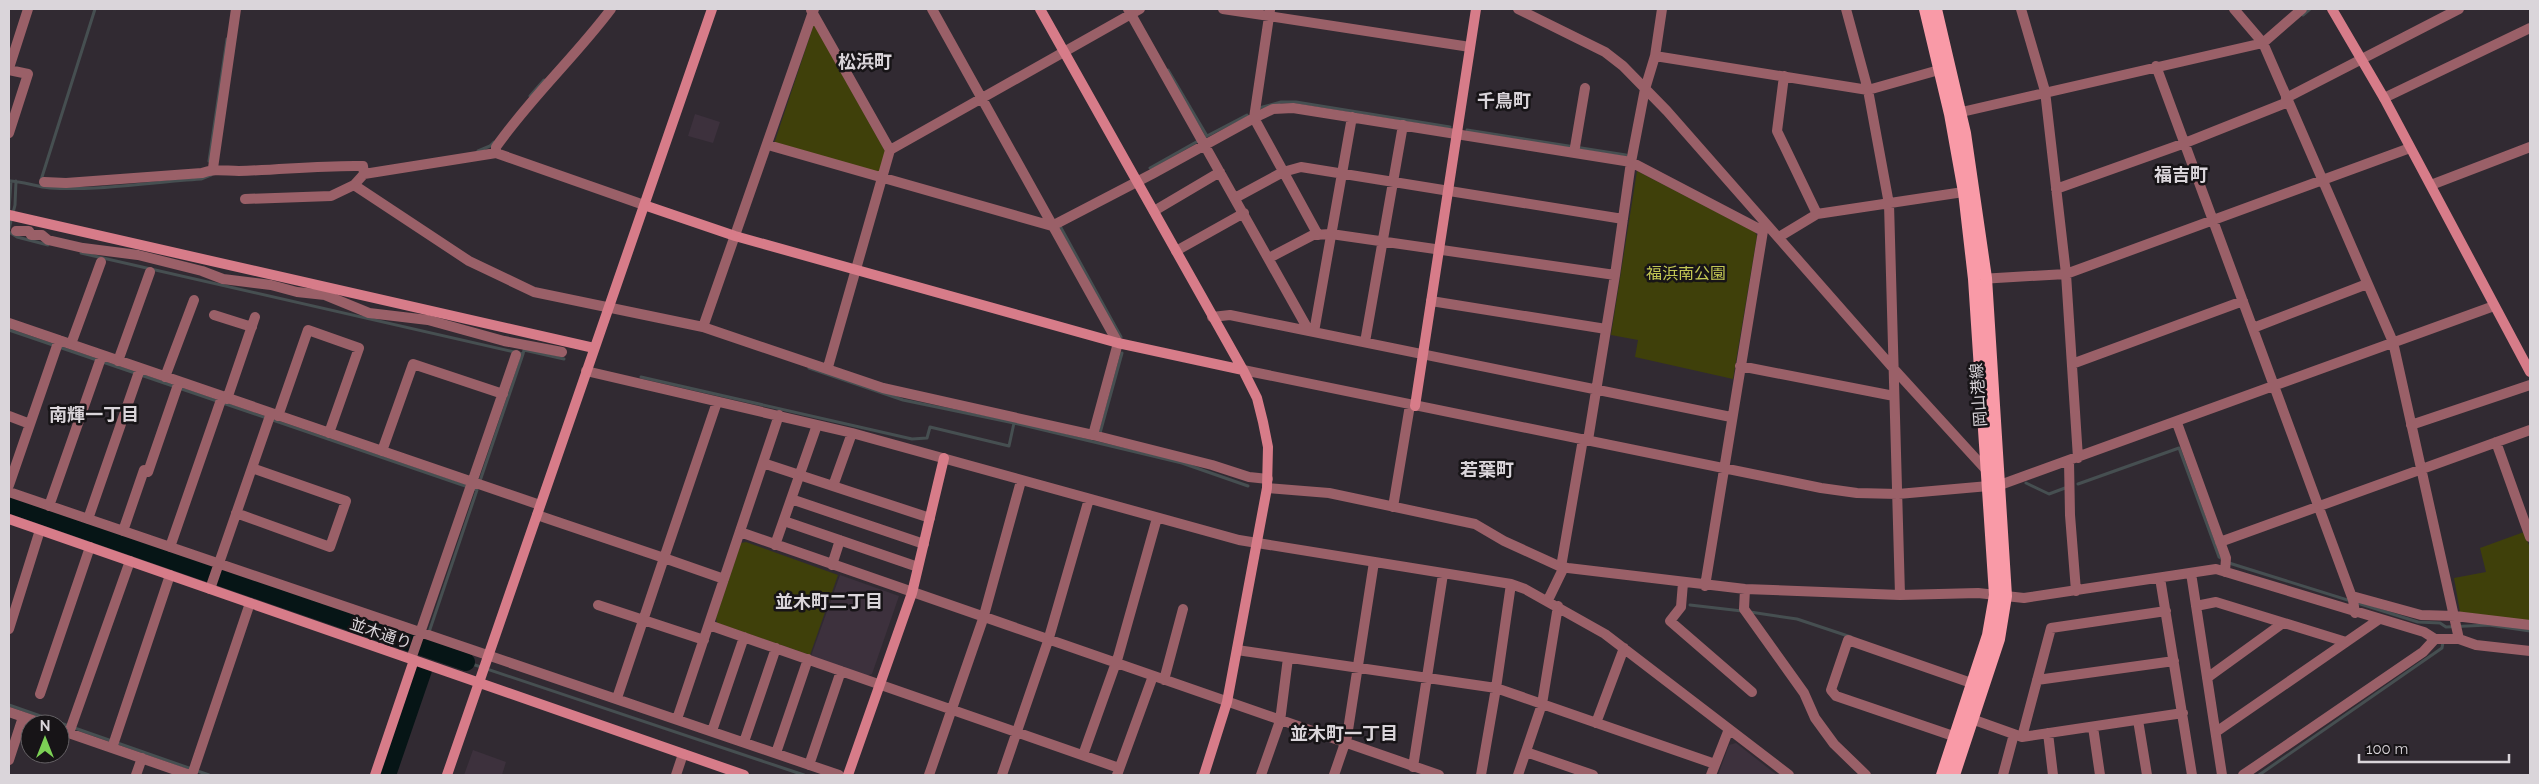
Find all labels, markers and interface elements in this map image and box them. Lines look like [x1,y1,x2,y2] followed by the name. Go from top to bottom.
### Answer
[838,51,892,72] district label: 松浜町
[1477,90,1531,111] district label: 千鳥町
[2154,164,2208,185] district label: 福吉町
[1646,264,1726,283] park label: 福浜南公園
[1967,362,1990,428] street label: 岡山港線
[49,404,139,425] district label: 南輝一丁目
[1460,459,1514,480] district label: 若葉町
[775,591,883,612] district label: 並木町二丁目
[347,614,414,653] street label: 並木通り
[20,714,70,764] north arrow
[40,718,50,734] text: N
[1290,723,1398,744] district label: 並木町一丁目
[2359,732,2509,764] scale bar
[2366,740,2408,758] text: 100 m

